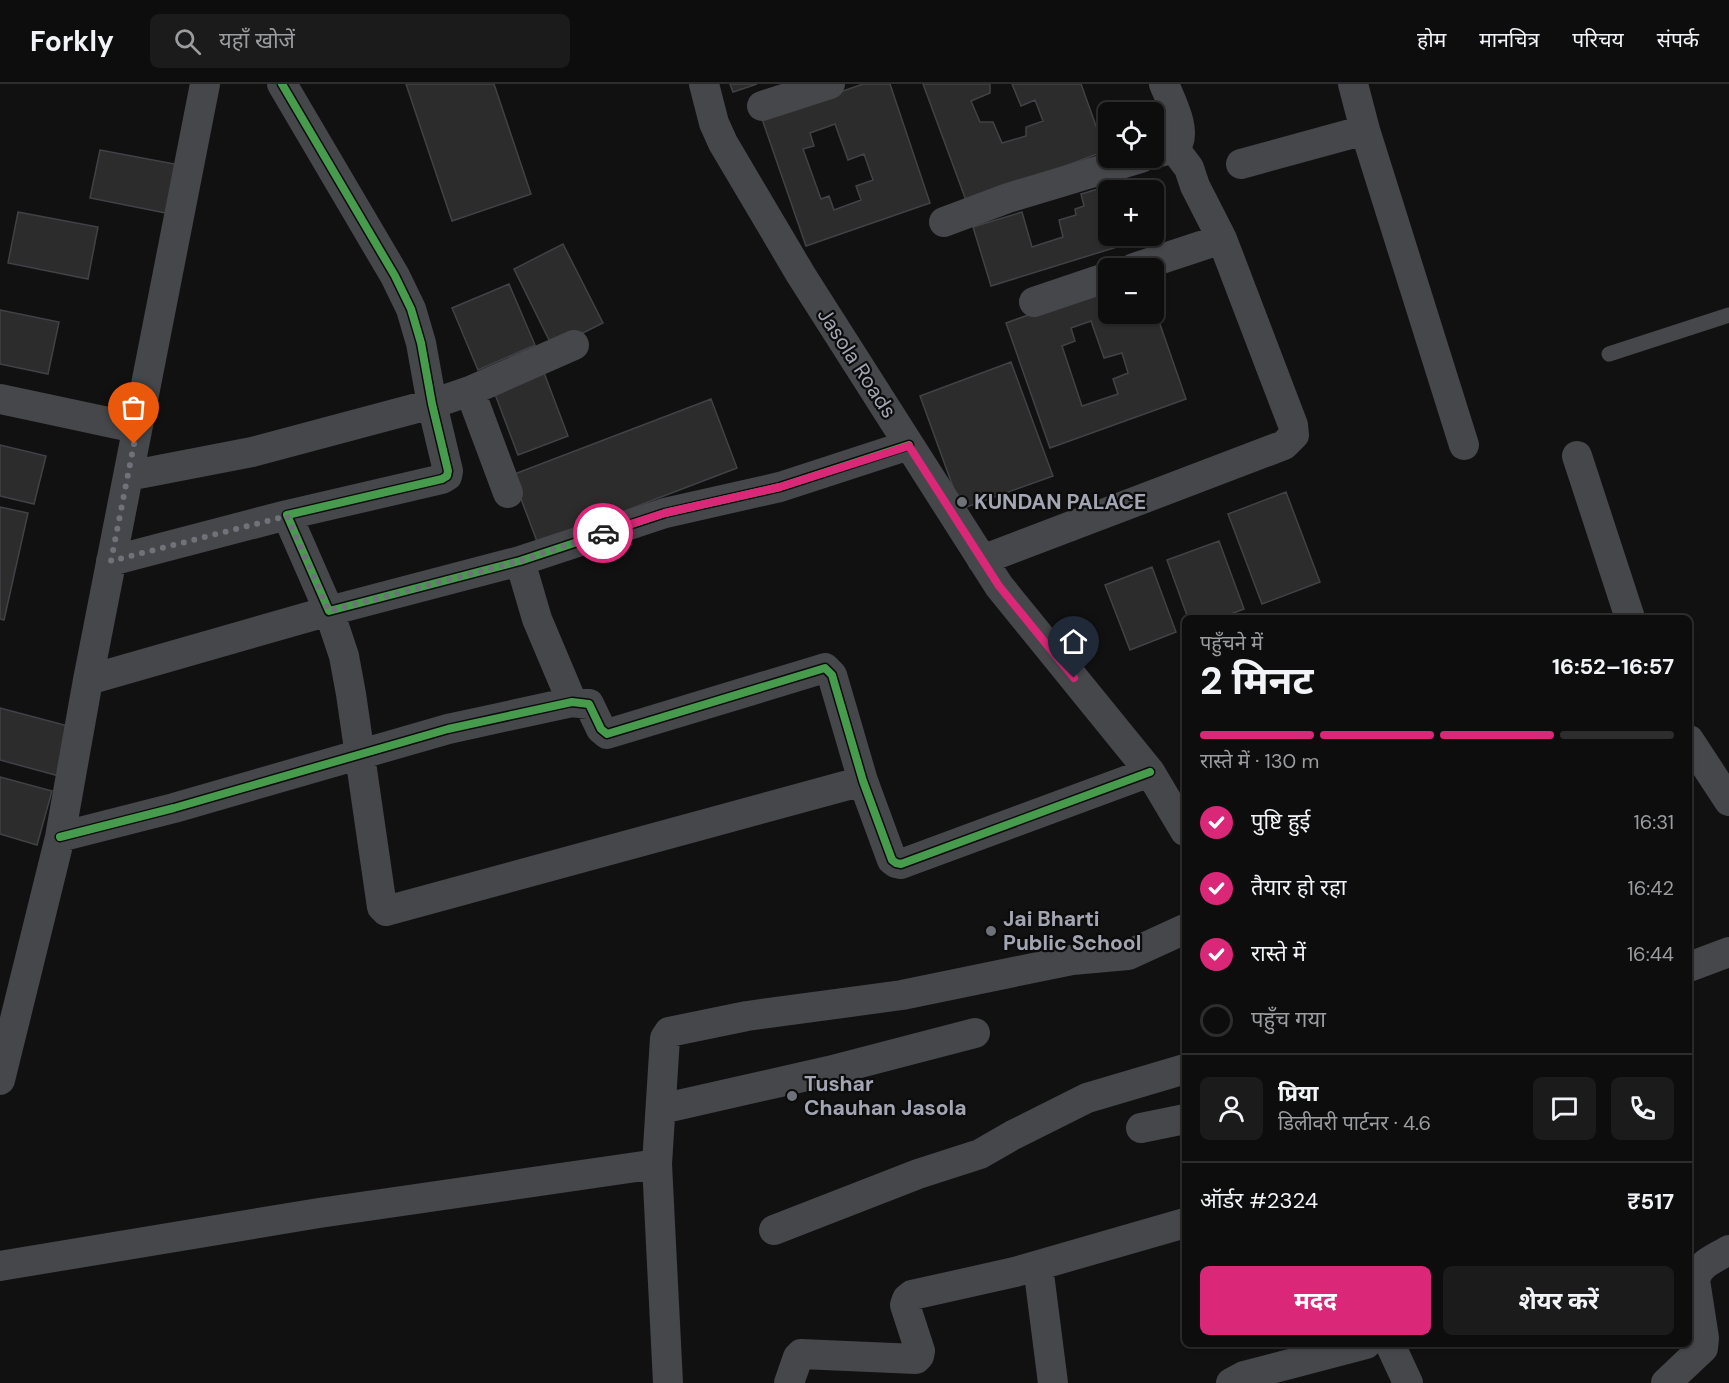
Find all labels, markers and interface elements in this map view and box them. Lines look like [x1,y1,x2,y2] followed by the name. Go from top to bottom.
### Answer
[150,14,570,68] search box
[30,23,114,60] text: Forkly
[171,25,204,58] icon: search
[219,26,295,55] text: यहाँ खोजें
[1417,26,1446,54] text: होम
[1479,26,1539,54] text: मानचित्र
[1572,26,1624,54] text: परिचय
[1657,26,1699,54] text: संपर्क
[1098,102,1164,324] map controls
[1098,102,1164,168] button: locate
[1098,180,1164,246] button: +
[1098,258,1164,324] button: −
[811,303,903,423] street label: Jasola Roads
[108,382,159,444] pin
[117,391,150,424] icon: bag
[974,488,1146,516] place label: KUNDAN PALACE
[955,495,969,509] marker: KUNDAN PALACE
[573,503,633,563] courier
[587,517,620,550] icon: car
[1048,616,1099,678] pin
[1057,625,1090,658] icon: home
[1200,630,1263,656] text: पहुँचने में
[1552,652,1674,681] text: 16:52–16:57
[1200,655,1314,706] text: 2 मिनट
[1200,748,1319,774] text: रास्ते में · 130 m
[1200,806,1233,839] icon: check
[1251,807,1310,836] text: पुष्टि हुई
[1633,809,1674,835] text: 16:31
[1200,872,1233,905] icon: check
[1251,873,1346,902] text: तैयार हो रहा
[1628,875,1674,901] text: 16:42
[1003,905,1141,957] place label: Jai Bharti Public School
[984,924,998,938] marker: Jai Bharti Public School
[1200,938,1233,971] icon: check
[1251,939,1306,968] text: रास्ते में
[1627,941,1674,967] text: 16:44
[1251,1005,1326,1034] text: पहुँच गया
[804,1070,966,1122] place label: Tushar Chauhan Jasola
[1200,1077,1263,1140] button: person
[1533,1077,1596,1140] button: chat
[1611,1077,1674,1140] button: phone
[1278,1079,1318,1108] text: प्रिया
[785,1089,799,1103] marker: Tushar Chauhan Jasola
[1278,1110,1431,1136] text: डिलीवरी पार्टनर · 4.6
[1200,1186,1318,1215] text: ऑर्डर #2324
[1627,1187,1674,1216] text: ₹517
[1200,1266,1431,1335] button: मदद
[1443,1266,1674,1335] button: शेयर करें

